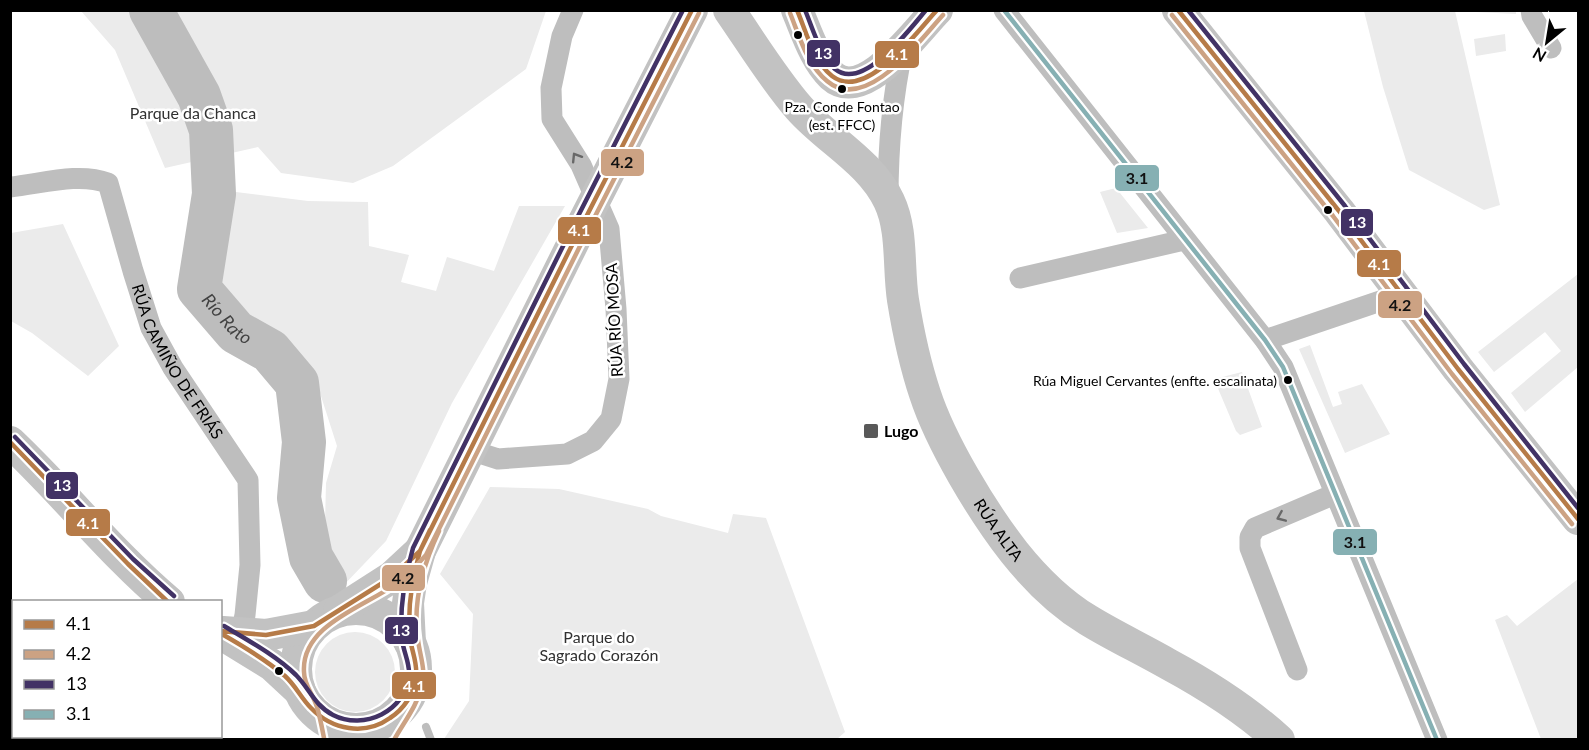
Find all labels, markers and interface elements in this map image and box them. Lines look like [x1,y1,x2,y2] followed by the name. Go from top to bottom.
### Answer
[1517,12,1577,72] north arrow
[792,29,804,41] unlabelled marker
[806,39,841,68] line badge: 13
[874,40,920,69] line badge: 4.1
[814,43,832,62] text: 13
[886,44,908,63] text: 4.1
[1529,44,1549,67] text: N
[836,83,848,95] marker: Pza. Conde Fontao (est. FFCC)
[784,98,900,133] place label: Pza. Conde Fontao (est. FFCC)
[130,103,256,122] park label: Parque da Chanca
[600,148,645,177] line badge: 4.2
[572,152,583,163] one-way arrow
[611,152,633,171] text: 4.2
[1114,164,1160,192] line badge: 3.1
[1126,168,1148,187] text: 3.1
[1322,204,1334,216] unlabelled marker
[1340,208,1374,237] line badge: 13
[1348,212,1366,231] text: 13
[557,216,602,245] line badge: 4.1
[568,220,590,239] text: 4.1
[1356,249,1402,278] line badge: 4.1
[1368,254,1390,273] text: 4.1
[601,262,626,378] street label: RÚA RÍO MOSA
[129,282,228,442] street label: RÚA CAMIÑO DE FRIÁS
[198,289,256,349] water label: Río Rato
[1377,290,1423,319] line badge: 4.2
[1389,295,1411,314] text: 4.2
[1033,372,1277,389] place label: Rúa Miguel Cervantes (enfte. escalinata)
[1282,374,1294,386] marker: Rúa Miguel Cervantes (enfte. escalinata)
[884,421,919,440] place label: Lugo
[862,422,880,440] marker: Lugo
[45,471,79,500] line badge: 13
[53,475,71,494] text: 13
[971,495,1028,565] street label: RÚA ALTA
[65,508,111,537] line badge: 4.1
[1276,510,1287,522] one-way arrow
[77,513,99,532] text: 4.1
[1332,528,1378,556] line badge: 3.1
[1344,532,1366,551] text: 3.1
[381,564,426,592] line badge: 4.2
[392,568,414,587] text: 4.2
[12,600,222,738] legend
[66,612,91,634] text: 4.1
[384,616,419,645] line badge: 13
[392,620,410,639] text: 13
[540,627,658,664] park label: Parque do Sagrado Corazón
[66,642,91,664] text: 4.2
[273,665,285,677] unlabelled marker
[391,671,437,700] line badge: 4.1
[66,672,87,694] text: 13
[403,676,425,695] text: 4.1
[66,702,91,724] text: 3.1

